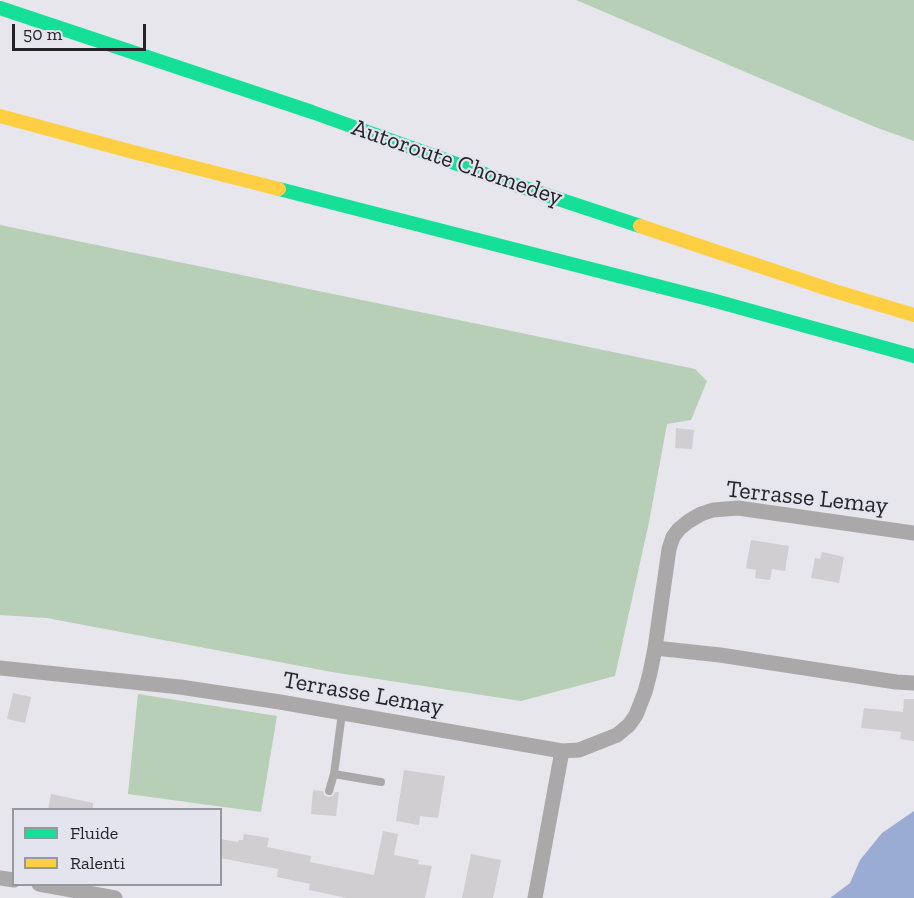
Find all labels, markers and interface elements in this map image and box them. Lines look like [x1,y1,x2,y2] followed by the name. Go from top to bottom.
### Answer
[15,12,148,50] scale bar
[23,23,62,45] text: 50 m
[348,113,566,213] street label: Autoroute Chomedey
[725,475,889,521] street label: Terrasse Lemay
[280,666,446,722] street label: Terrasse Lemay
[12,808,222,886] legend
[70,822,118,844] text: Fluide
[70,852,125,874] text: Ralenti

